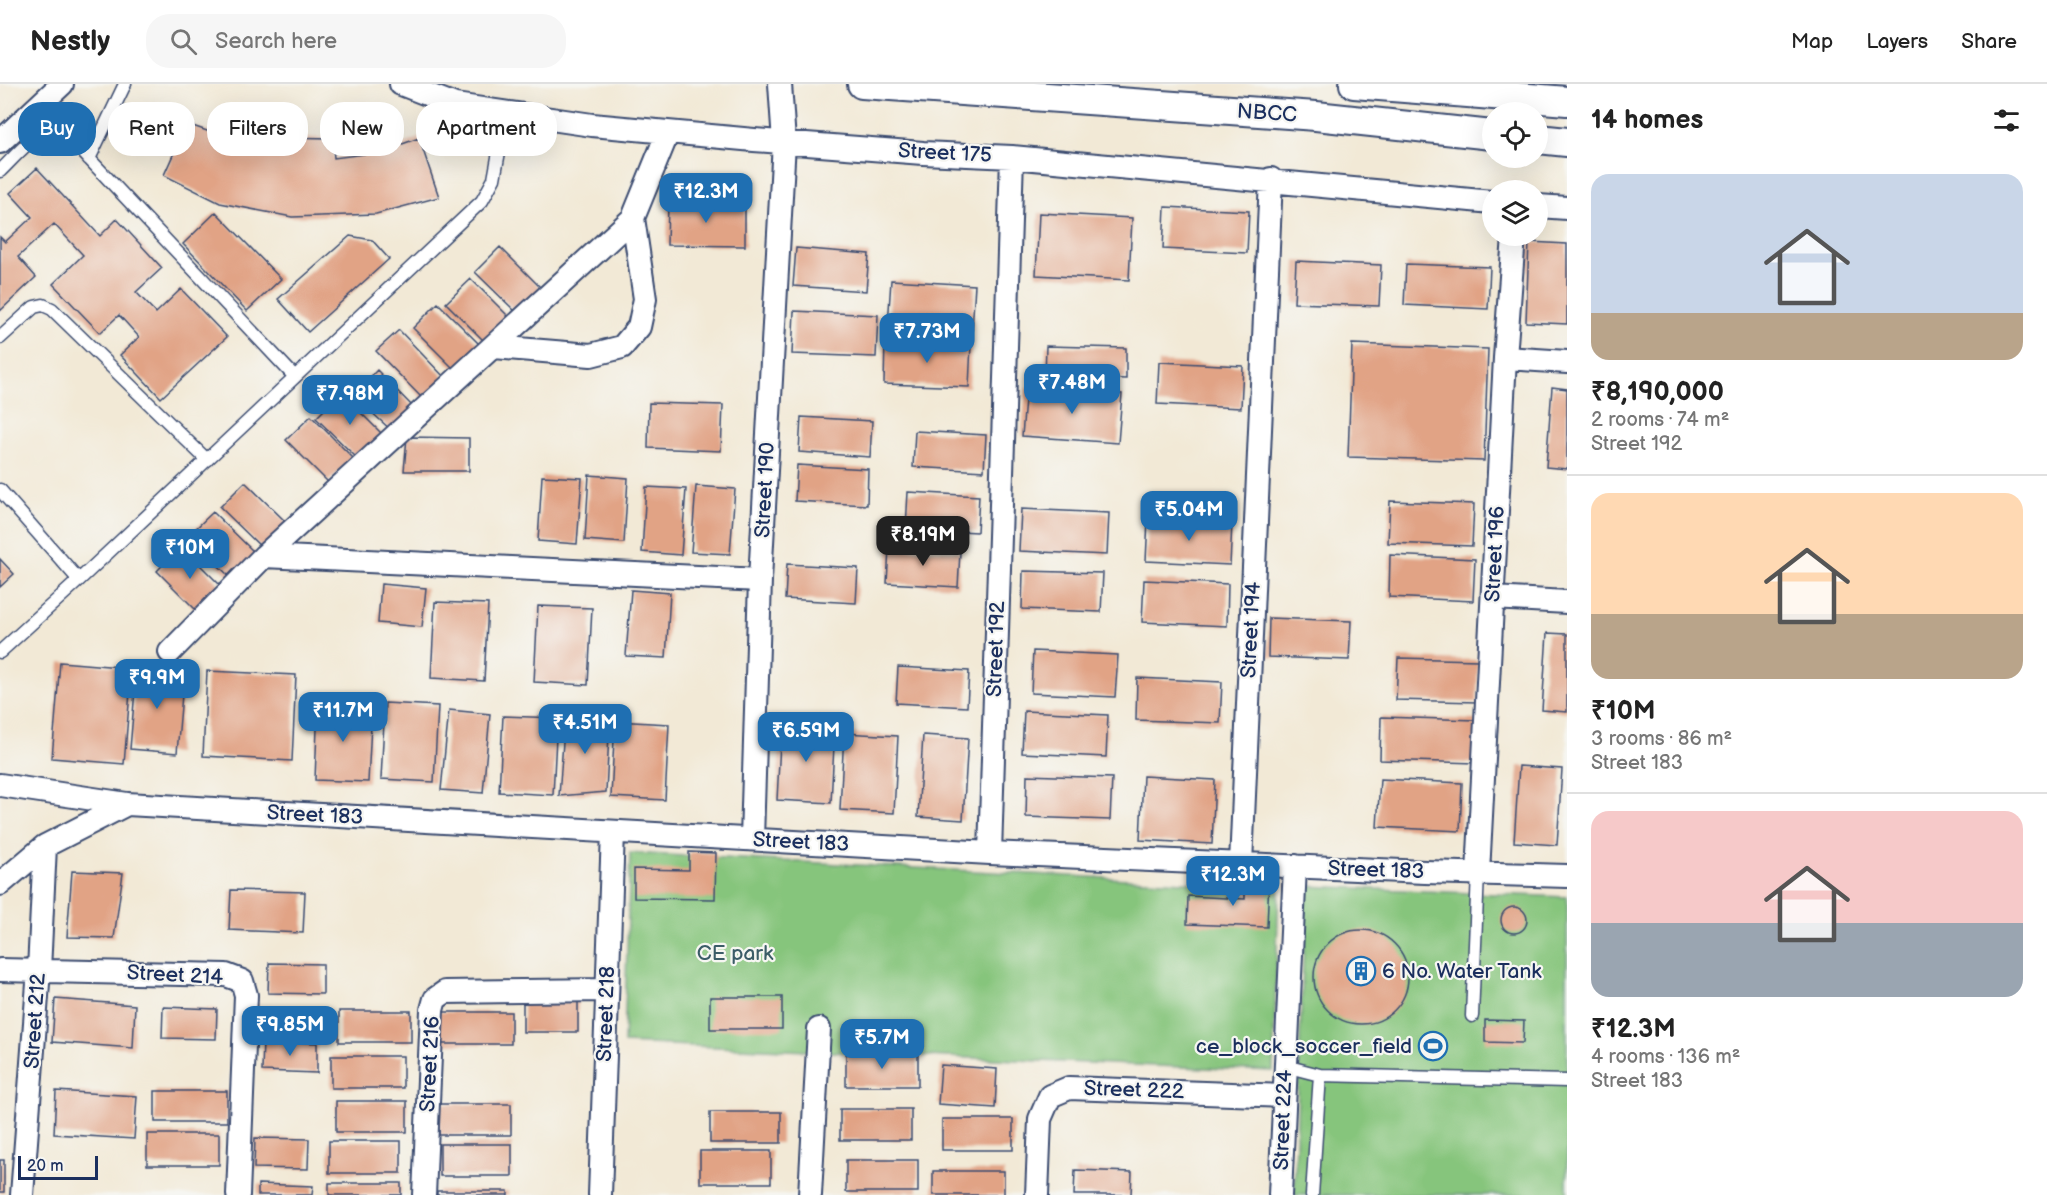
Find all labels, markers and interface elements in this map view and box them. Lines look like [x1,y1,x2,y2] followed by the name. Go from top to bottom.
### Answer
[146,14,566,68] search box
[30,25,110,58] text: Nestly
[167,25,200,58] icon: search
[215,28,337,55] text: Search here
[1791,29,1833,54] text: Map
[1866,29,1928,54] text: Layers
[1961,29,2017,54] text: Share
[1236,98,1298,128] street label: NBCC
[18,102,96,156] chip: Buy
[108,102,195,156] chip: Rent
[207,102,308,156] chip: Filters
[320,102,404,156] chip: New
[416,102,557,156] chip: Apartment
[1482,102,1548,246] map controls
[1482,102,1548,168] button: locate
[1990,104,2023,137] icon: filters
[1591,105,1703,136] text: 14 homes
[898,138,992,168] street label: Street 175
[657,173,755,224] pin: ₹12.3M
[673,180,739,204] text: ₹12.3M
[1482,180,1548,246] button: layers
[1753,213,1861,321] icon: home
[878,313,976,364] pin: ₹7.73M
[894,320,960,344] text: ₹7.73M
[1023,364,1121,415] pin: ₹7.48M
[1038,371,1106,395] text: ₹7.48M
[301,375,399,426] pin: ₹7.98M
[1591,377,1724,408] text: ₹8,190,000
[316,382,384,406] text: ₹7.98M
[1591,408,1729,432] text: 2 rooms · 74 m²
[1591,432,1682,456] text: Street 192
[750,441,780,539] street label: Street 190
[1140,491,1238,542] pin: ₹5.04M
[1155,498,1223,522] text: ₹5.04M
[1480,505,1510,603] street label: Street 196
[874,516,972,567] pin: ₹8.19M
[890,523,956,547] text: ₹8.19M
[154,529,226,580] pin: ₹10M
[1753,532,1861,640] icon: home
[165,536,215,560] text: ₹10M
[1236,581,1266,679] street label: Street 194
[982,600,1010,697] street label: Street 192
[115,659,199,710] pin: ₹9.9M
[129,666,185,690] text: ₹9.9M
[294,692,392,743] pin: ₹11.7M
[1591,696,1655,727] text: ₹10M
[313,699,373,723] text: ₹11.7M
[536,704,634,755] pin: ₹4.51M
[553,711,617,735] text: ₹4.51M
[757,712,855,763] pin: ₹6.59M
[772,719,840,743] text: ₹6.59M
[1591,727,1732,751] text: 3 rooms · 86 m²
[1591,751,1683,775] text: Street 183
[266,800,364,830] street label: Street 183
[752,827,850,857] street label: Street 183
[1753,850,1861,958] icon: home
[1184,856,1282,907] pin: ₹12.3M
[1327,856,1425,884] street label: Street 183
[1200,863,1266,887] text: ₹12.3M
[697,941,774,966] park label: CE park
[1345,955,1377,987] building icon: 6 No. Water Tank
[1382,959,1542,984] place label: 6 No. Water Tank
[126,960,224,990] street label: Street 214
[592,966,620,1062] street label: Street 218
[19,972,51,1070] street label: Street 212
[241,1006,339,1057] pin: ₹9.85M
[256,1013,324,1037] text: ₹9.85M
[1591,1014,1676,1045] text: ₹12.3M
[415,1015,445,1113] street label: Street 216
[840,1019,924,1070] pin: ₹5.7M
[854,1026,910,1050] text: ₹5.7M
[1417,1030,1449,1062] sports icon: ce_block_soccer_field
[1196,1034,1412,1059] place label: ce_block_soccer_field
[1591,1045,1740,1069] text: 4 rooms · 136 m²
[1269,1069,1297,1171] street label: Street 224
[1591,1069,1683,1093] text: Street 183
[1083,1076,1185,1104] street label: Street 222
[18,1153,98,1180] scale bar
[27,1157,63,1176] text: 20 m

